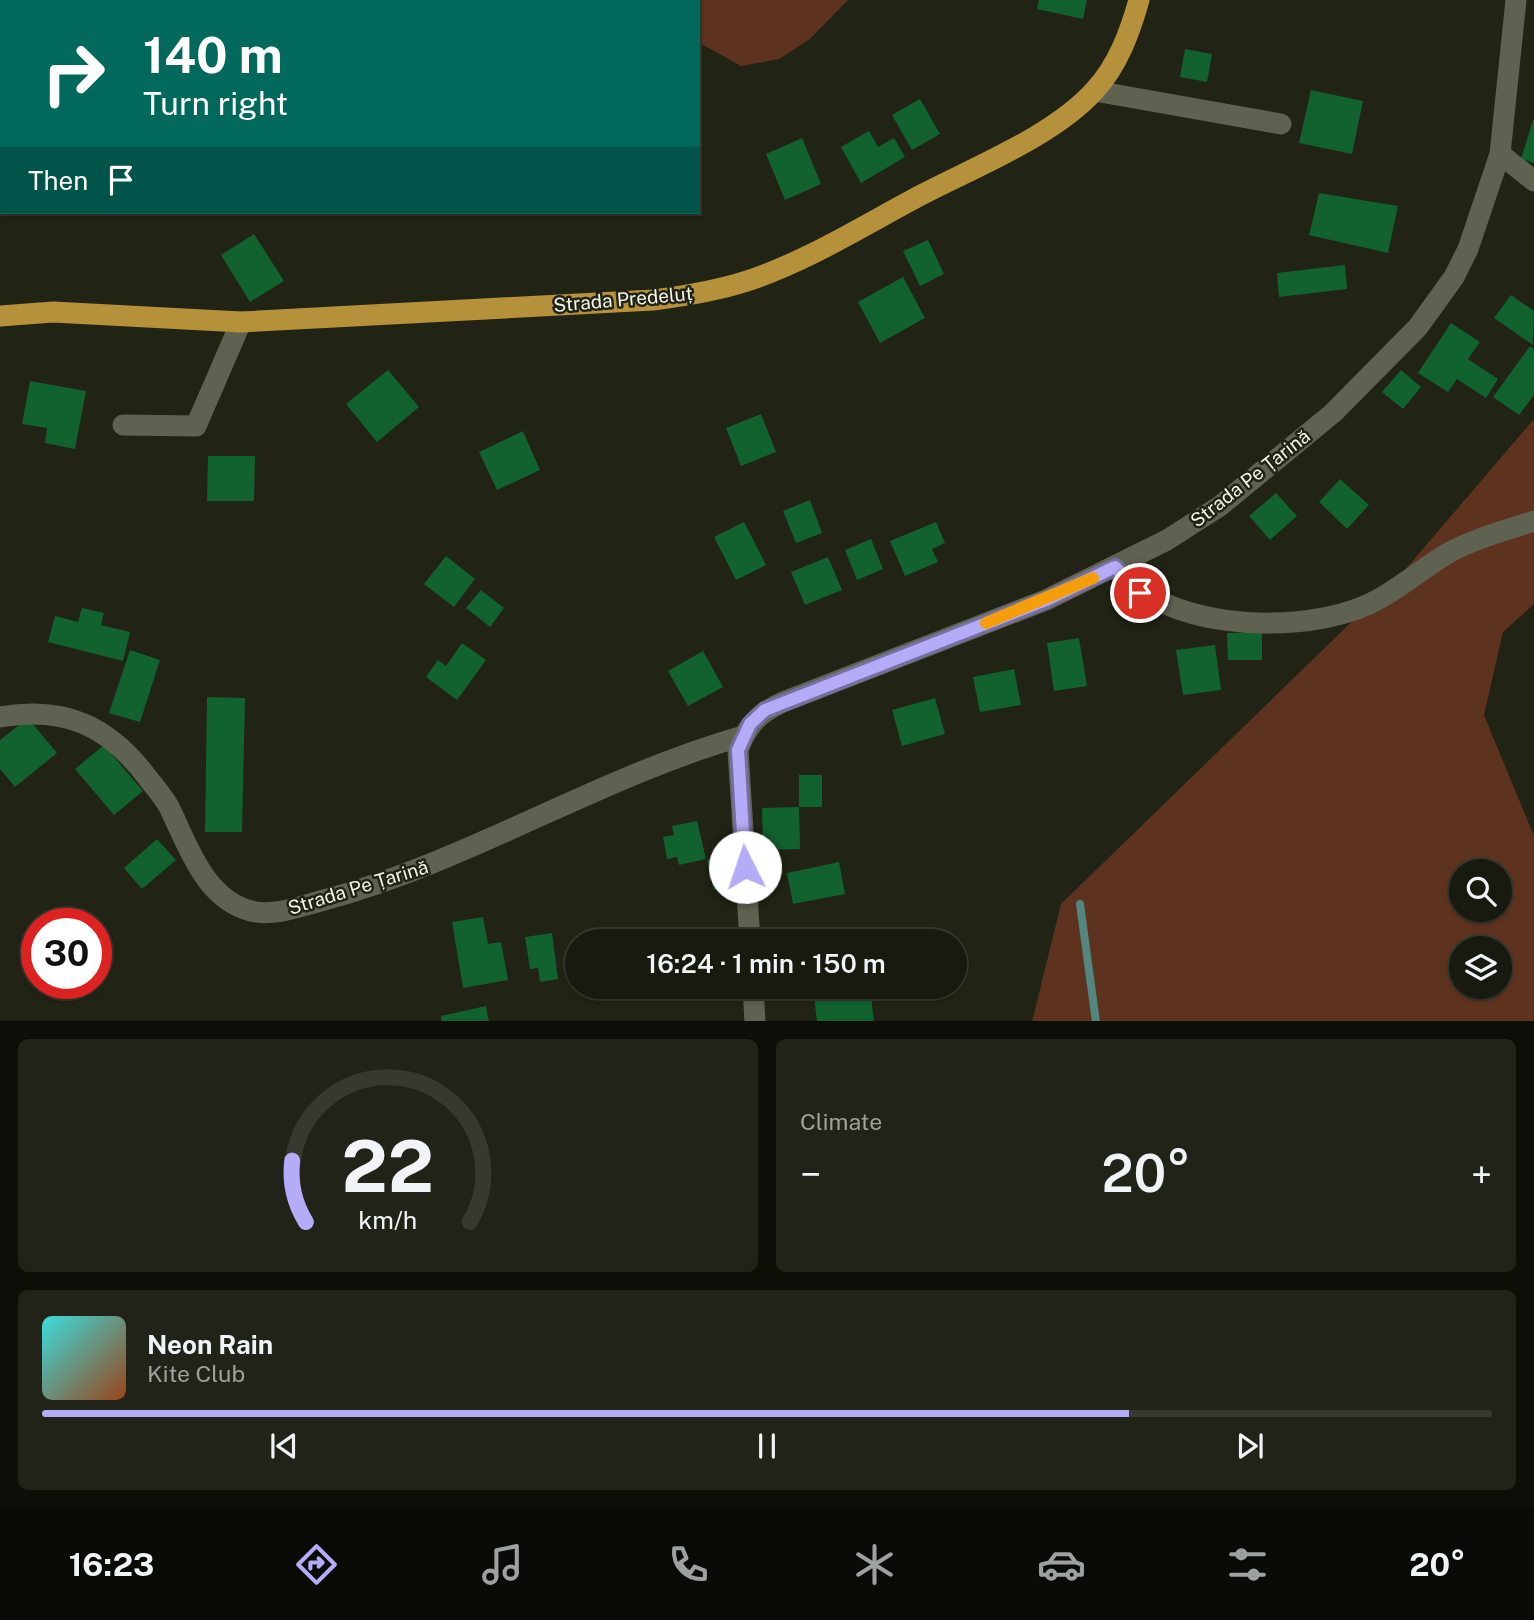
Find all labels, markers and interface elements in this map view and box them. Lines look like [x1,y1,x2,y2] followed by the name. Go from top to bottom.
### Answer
[143,26,283,84] text: 140 m
[28,28,119,119] icon: right
[143,85,288,122] text: Turn right
[102,161,140,199] icon: arrive
[28,165,88,196] text: Then
[552,282,694,316] street label: Strada Predeluț
[1186,425,1314,531] street label: Strada Pe Țarină
[1110,563,1170,623] pin
[1121,574,1159,612] icon: arrive
[708,830,782,904] position arrow
[285,855,431,919] street label: Strada Pe Țarină
[1449,859,1512,999] map controls
[1449,859,1512,922] button: search
[21,908,112,999] speed limit sign: 30
[1449,936,1512,999] button: layers
[646,948,886,979] text: 16:24 · 1 min · 150 m
[800,1108,882,1135] text: Climate
[342,1123,434,1208] text: 22
[1101,1143,1191,1204] text: 20°
[800,1152,821,1197] text: −
[1471,1152,1492,1197] text: +
[359,1204,417,1234] text: km/h
[147,1329,273,1360] text: Neon Rain
[147,1360,245,1387] text: Kite Club
[265,1427,303,1465] icon: previous
[748,1427,786,1465] icon: pause
[1231,1427,1269,1465] icon: next
[292,1540,341,1589] icon: directions
[478,1540,527,1589] icon: music
[664,1540,713,1589] icon: phone
[850,1540,899,1589] icon: climate
[1037,1540,1086,1589] icon: car
[1223,1540,1272,1589] icon: filters
[69,1546,154,1583] text: 16:23
[1409,1546,1465,1583] text: 20°

